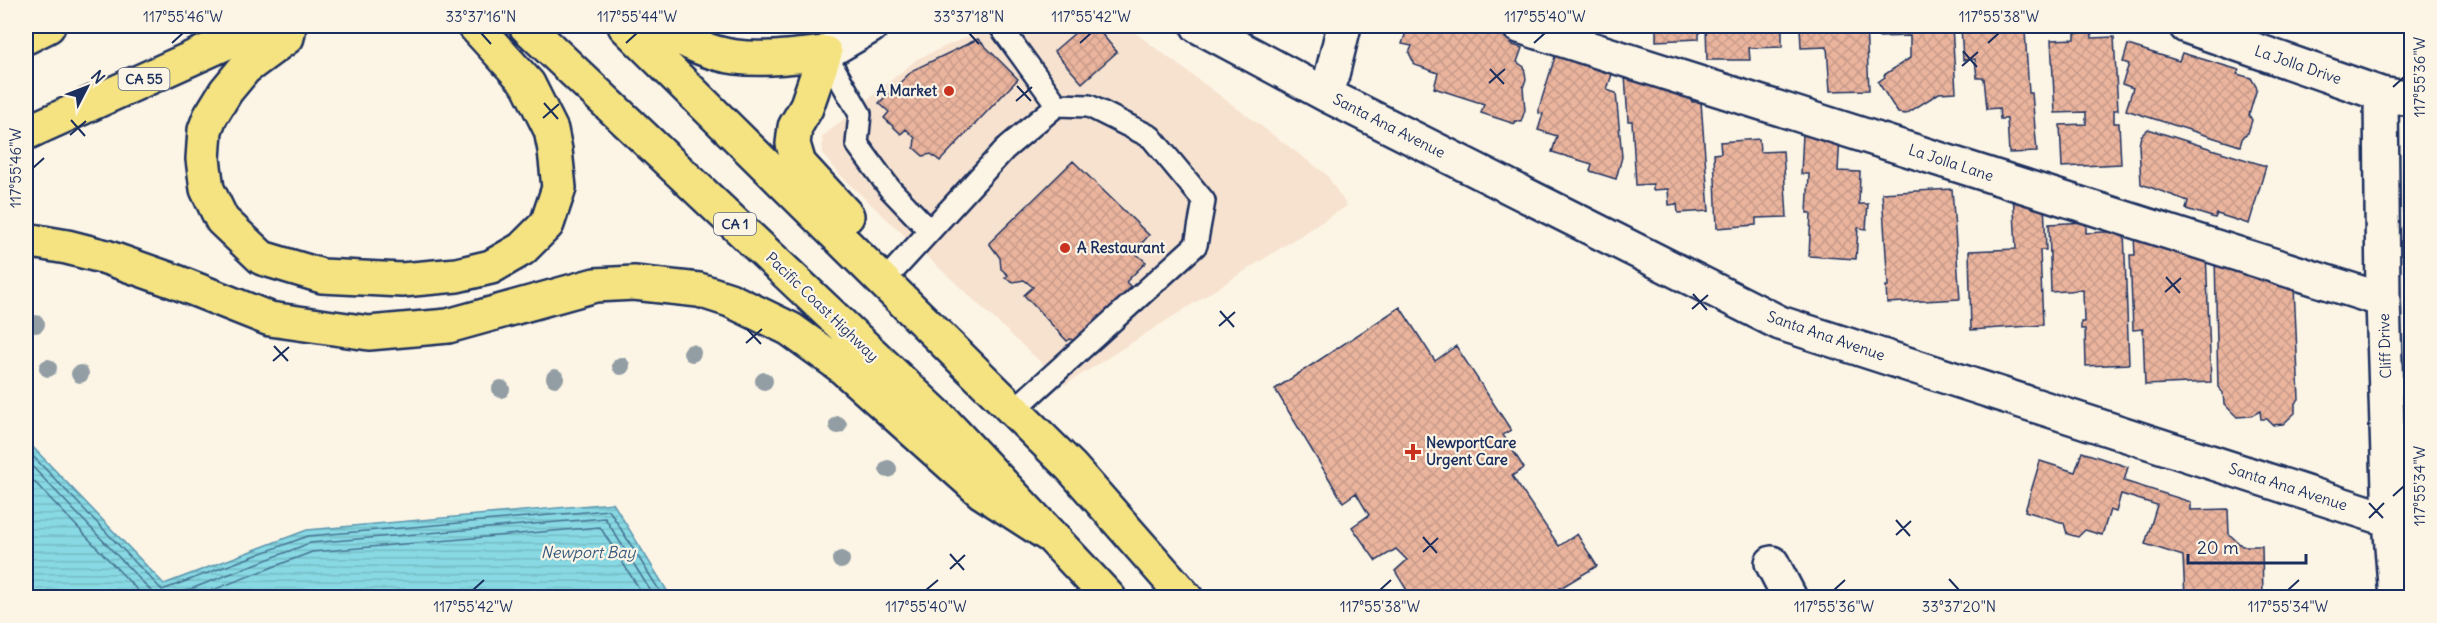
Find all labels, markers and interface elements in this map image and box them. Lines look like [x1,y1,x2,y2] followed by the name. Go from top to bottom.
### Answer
[143,7,223,26] text: 117°55'46"W
[446,7,516,26] text: 33°37'16"N
[597,7,677,26] text: 117°55'44"W
[934,7,1004,26] text: 33°37'18"N
[1051,7,1131,26] text: 117°55'42"W
[1504,7,1586,26] text: 117°55'40"W
[1959,7,2040,26] text: 117°55'38"W
[2410,36,2429,117] text: 117°55'36"W
[2252,41,2344,88] street label: La Jolla Drive
[57,57,117,117] north arrow
[87,66,109,88] text: N
[118,68,170,90] road number: CA 55
[876,81,938,100] place label: A Market
[942,84,956,98] marker: A Market
[1330,89,1449,162] street label: Santa Ana Avenue
[6,128,25,208] text: 117°55'46"W
[1906,140,1996,185] street label: La Jolla Lane
[714,213,756,235] road number: CA 1
[1077,238,1166,257] place label: A Restaurant
[1058,241,1072,255] marker: A Restaurant
[762,248,883,365] street label: Pacific Coast Highway
[1765,306,1888,365] street label: Santa Ana Avenue
[2374,313,2395,379] street label: Cliff Drive
[1426,433,1516,470] place label: NewportCare Urgent Care
[1404,443,1422,461] marker: NewportCare Urgent Care
[2410,445,2429,526] text: 117°55'34"W
[2227,458,2350,515] street label: Santa Ana Avenue
[2188,527,2306,565] scale bar
[2197,536,2239,559] text: 20 m
[541,542,637,562] water label: Newport Bay
[433,597,513,616] text: 117°55'42"W
[885,597,967,616] text: 117°55'40"W
[1340,597,1421,616] text: 117°55'38"W
[1794,597,1875,616] text: 117°55'36"W
[1922,597,1996,616] text: 33°37'20"N
[2248,597,2329,616] text: 117°55'34"W

